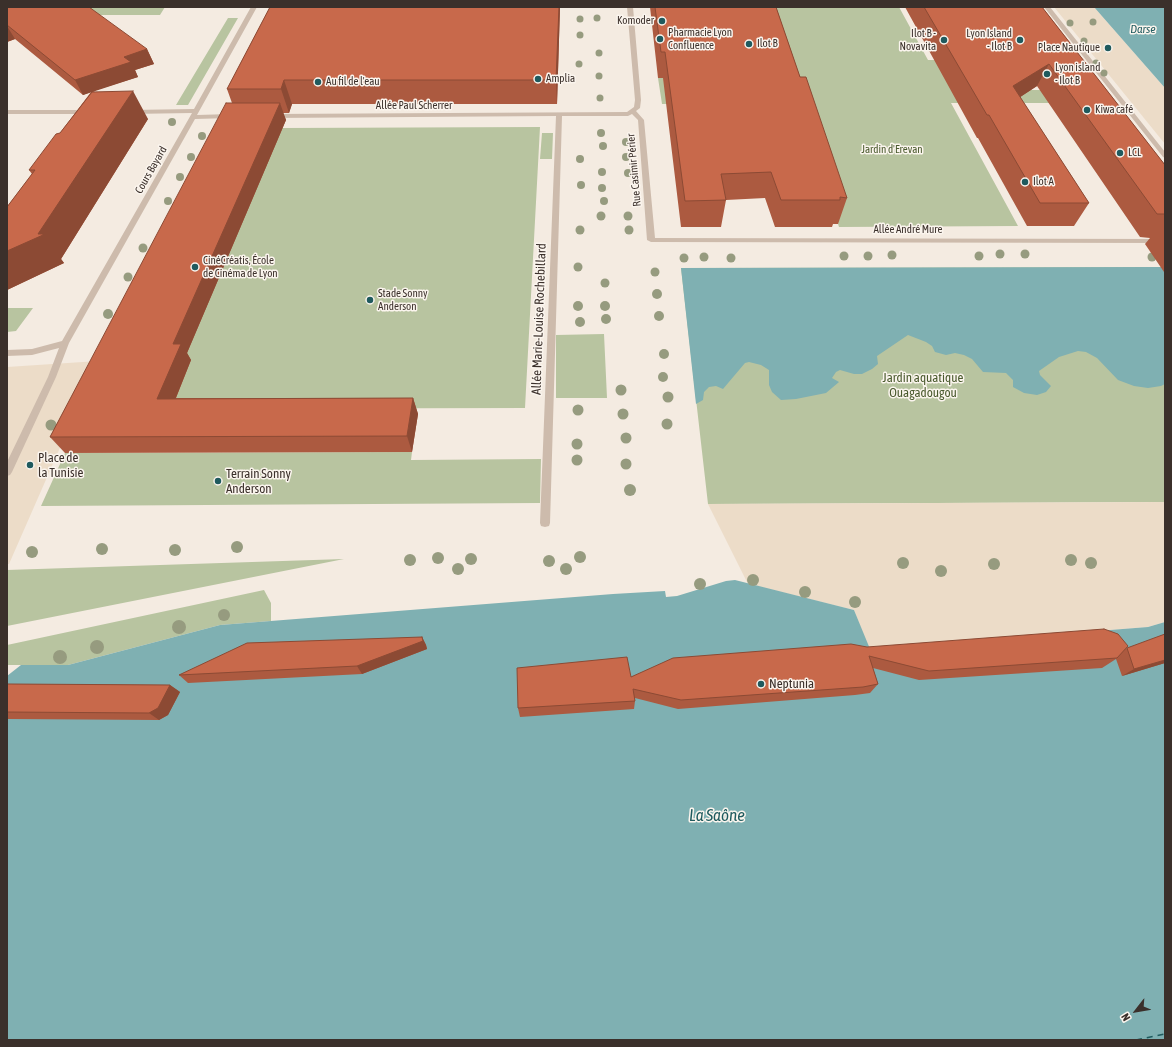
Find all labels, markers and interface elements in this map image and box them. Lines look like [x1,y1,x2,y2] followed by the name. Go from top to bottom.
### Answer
[617,14,654,28] place label: Komoder
[657,16,667,26] marker: Komoder
[1130,22,1156,36] water label: Darse
[668,26,732,52] place label: Pharmacie Lyon Confluence
[900,27,936,53] place label: Ilot B - Novavita
[966,27,1012,53] place label: Lyon Island - Ilot B
[655,34,665,44] marker: Pharmacie Lyon Confluence
[939,35,949,45] marker: Ilot B - Novavita
[1015,35,1025,45] marker: Lyon Island - Ilot B
[757,37,778,51] place label: Ilot B
[744,39,754,49] marker: Ilot B
[1038,41,1100,55] place label: Place Nautique
[1103,43,1113,53] marker: Place Nautique
[1055,61,1100,87] place label: Lyon island - Ilot B
[1042,69,1052,79] marker: Lyon island - Ilot B
[546,72,575,86] place label: Amplia
[533,74,543,84] marker: Amplia
[326,75,380,89] place label: Au fil de l'eau
[313,77,323,87] marker: Au fil de l'eau
[376,99,452,113] street label: Allée Paul Scherrer
[1095,103,1133,117] place label: Kiwa café
[1082,105,1092,115] marker: Kiwa café
[624,133,644,207] street label: Rue Casimir Périer
[861,143,923,157] park label: Jardin d'Erevan
[132,144,170,196] street label: Cours Bayard
[1128,146,1141,160] place label: LCL
[1115,148,1125,158] marker: LCL
[1033,175,1054,189] place label: Ilot A
[1020,177,1030,187] marker: Ilot A
[873,223,943,237] street label: Allée André Mure
[529,243,549,395] street label: Allée Marie-Louise Rochebillard
[203,254,278,280] place label: CinéCréatis, École de Cinéma de Lyon
[190,262,200,272] marker: CinéCréatis, École de Cinéma de Lyon
[378,287,428,313] place label: Stade Sonny Anderson
[365,295,375,305] marker: Stade Sonny Anderson
[883,370,963,401] park label: Jardin aquatique Ouagadougou
[38,450,83,481] place label: Place de la Tunisie
[25,460,35,470] marker: Place de la Tunisie
[226,466,291,497] place label: Terrain Sonny Anderson
[213,476,223,486] marker: Terrain Sonny Anderson
[769,676,814,692] place label: Neptunia
[756,679,766,689] marker: Neptunia
[689,806,745,826] water label: La Saône
[1116,991,1156,1031] north arrow
[1119,1011,1133,1023] text: N

